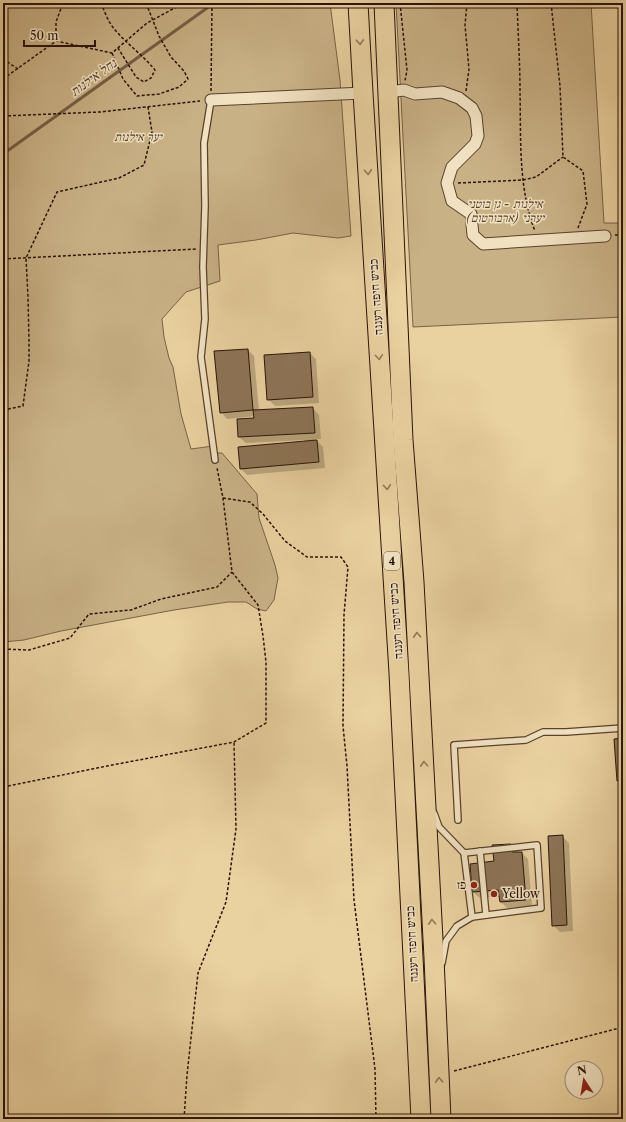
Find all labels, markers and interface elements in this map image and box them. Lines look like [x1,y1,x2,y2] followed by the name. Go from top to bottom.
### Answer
[24,22,95,48] scale bar
[30,28,59,43] text: 50 m
[356,39,365,45] one-way arrow
[67,54,121,99] water label: נחל אילנות
[114,129,163,144] park label: יער אילנות
[363,169,372,175] one-way arrow
[466,196,546,225] park label: אילנות - גן בוטני יערני (ארבורטום)
[365,258,386,336] street label: כביש חיפה רעננה
[375,354,384,360] one-way arrow
[383,484,392,490] one-way arrow
[384,552,400,570] road number: 4
[385,582,406,660] street label: כביש חיפה רעננה
[412,632,421,638] one-way arrow
[419,761,428,767] one-way arrow
[457,877,466,892] place label: פז
[469,880,479,890] marker: פז
[501,886,541,901] place label: Yellow
[489,889,499,899] marker: Yellow
[402,905,421,983] street label: כביש חיפה רעננה
[428,919,436,925] one-way arrow
[564,1060,604,1100] north arrow
[576,1062,588,1078] text: N
[434,1077,443,1083] one-way arrow

